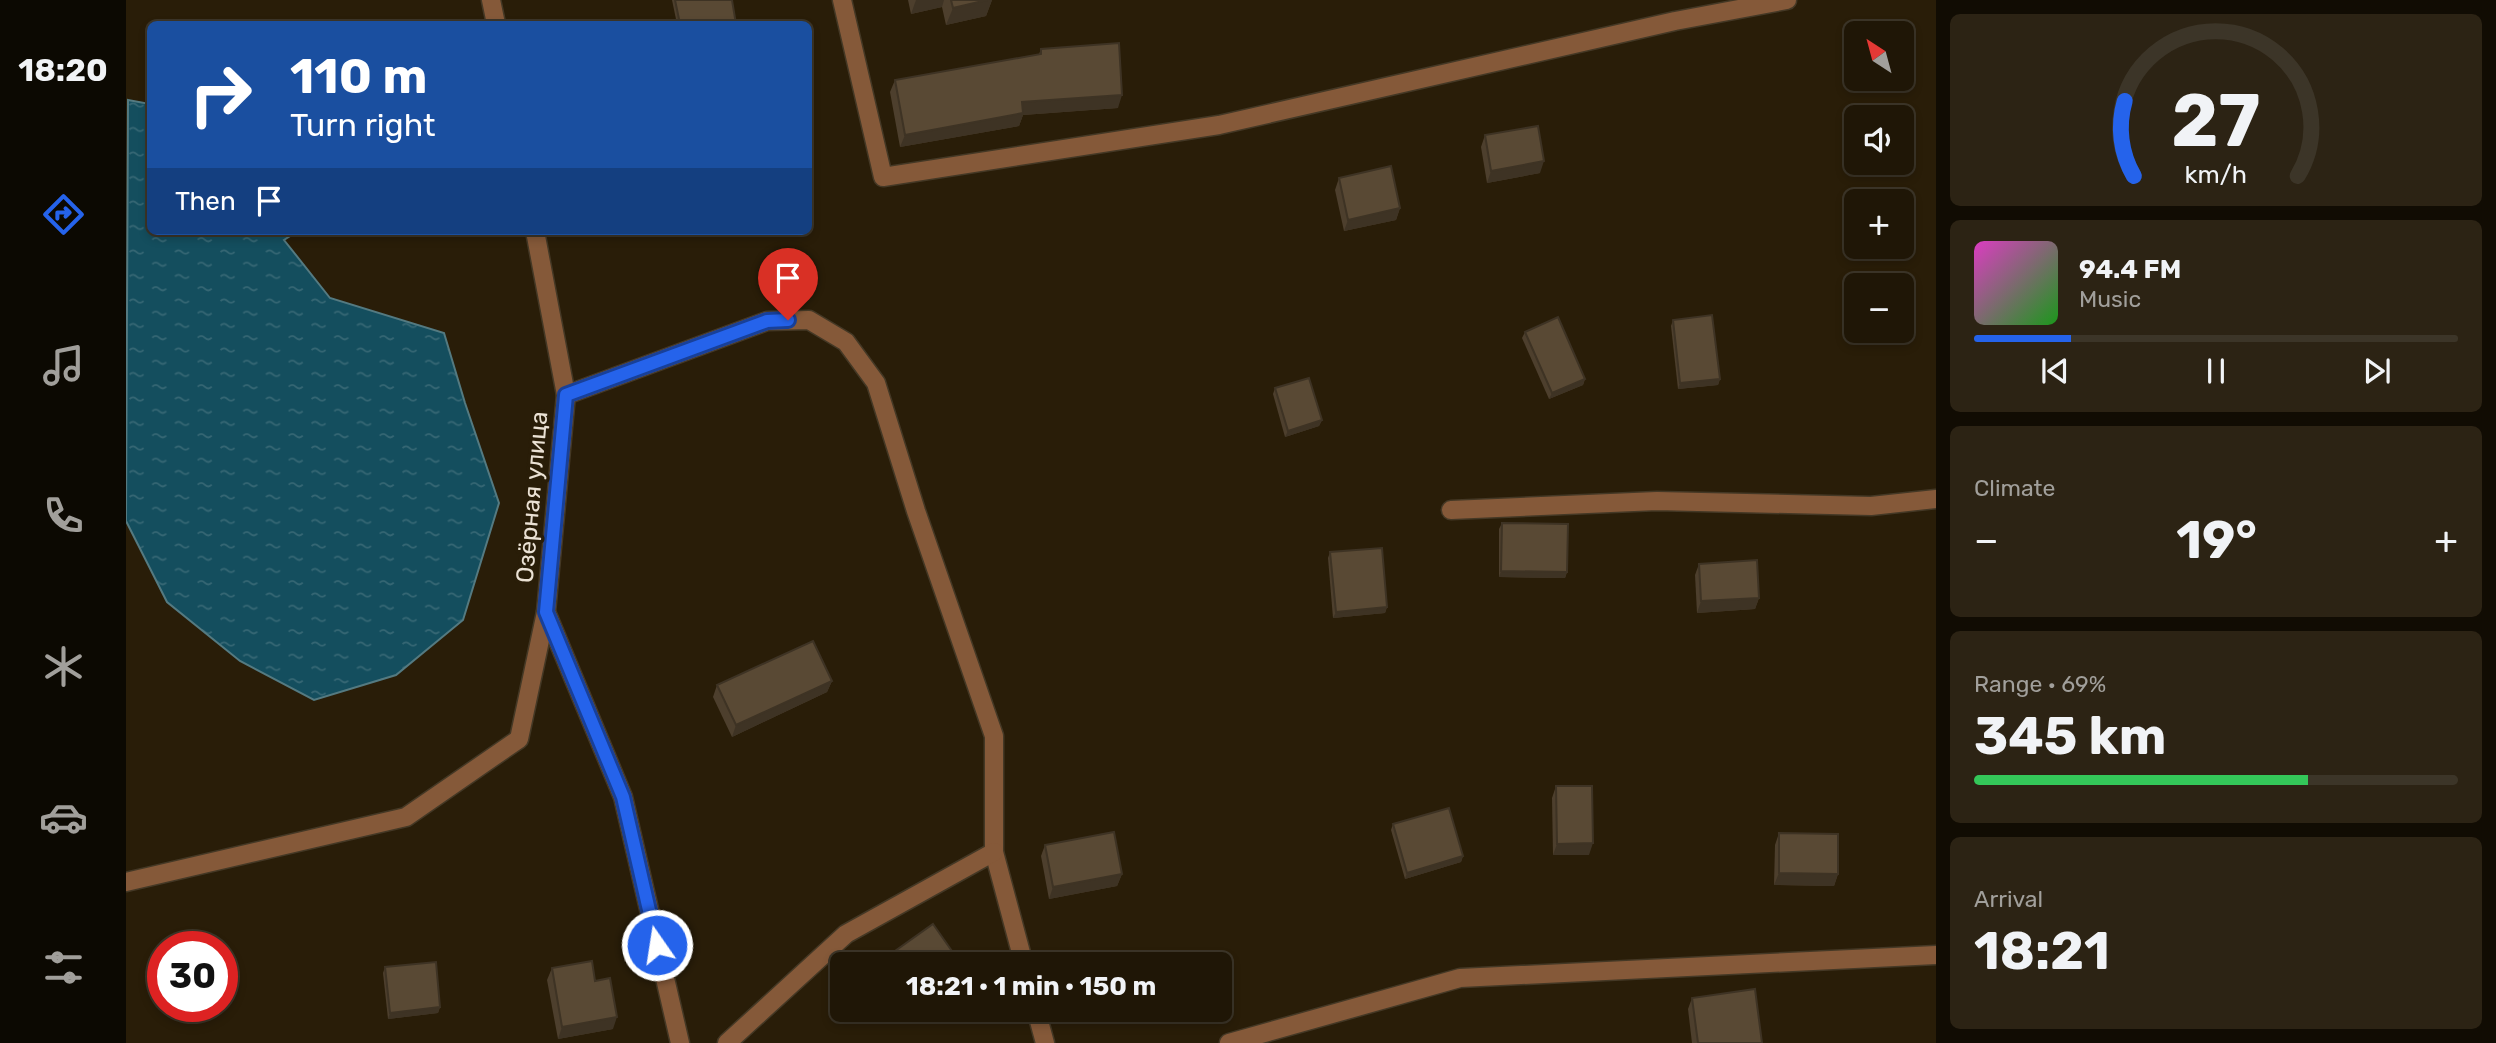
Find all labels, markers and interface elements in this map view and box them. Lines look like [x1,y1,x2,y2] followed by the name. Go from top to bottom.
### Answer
[1844,21,1914,91] north arrow
[1844,21,1914,343] map controls
[290,47,427,105] text: 110 m
[175,49,266,140] icon: right
[18,51,108,89] text: 18:20
[2171,78,2261,164] text: 27
[1844,105,1914,175] button: sound
[290,106,435,144] text: Turn right
[2185,160,2247,189] text: km/h
[250,182,288,220] icon: arrive
[175,186,236,217] text: Then
[1844,189,1914,259] button: +
[39,190,88,239] icon: directions
[758,248,818,320] pin
[2079,254,2181,285] text: 94.4 FM
[769,259,807,297] icon: arrive
[1844,273,1914,343] button: −
[2079,285,2141,313] text: Music
[39,341,88,390] icon: music
[2036,352,2074,390] icon: previous
[2197,352,2235,390] icon: pause
[2358,352,2396,390] icon: next
[511,410,553,584] street label: Озёрная улица
[1974,474,2055,502] text: Climate
[39,491,88,540] icon: phone
[2176,509,2257,571] text: 19°
[1974,517,1999,563] text: −
[2434,517,2458,563] text: +
[39,642,88,691] icon: climate
[1974,670,2106,698] text: Range · 69%
[1974,705,2167,767] text: 345 km
[39,793,88,842] icon: car
[1974,885,2043,913] text: Arrival
[620,908,694,982] position arrow
[1974,920,2110,982] text: 18:21
[147,931,238,1022] speed limit sign: 30
[39,943,88,992] icon: filters
[906,971,1156,1002] text: 18:21 · 1 min · 150 m

